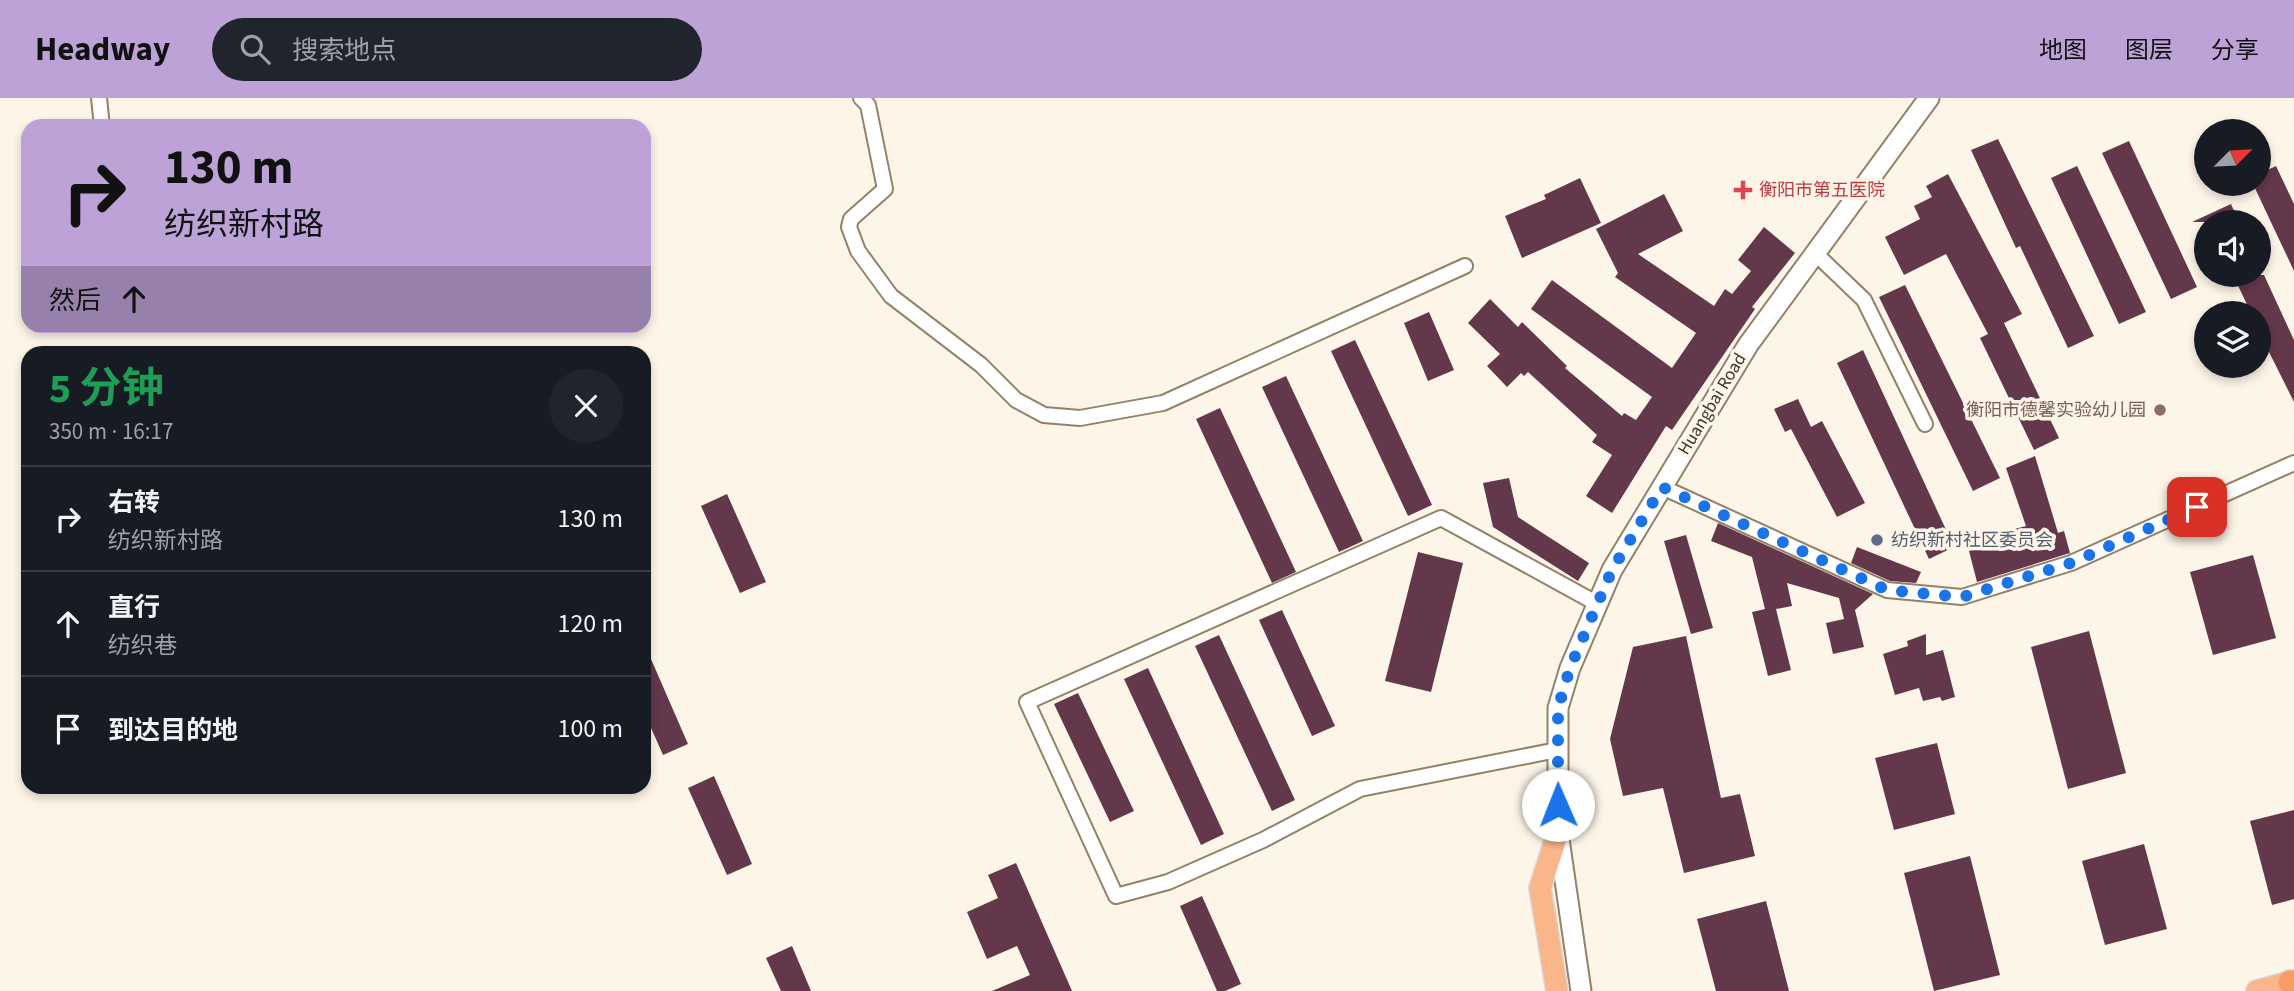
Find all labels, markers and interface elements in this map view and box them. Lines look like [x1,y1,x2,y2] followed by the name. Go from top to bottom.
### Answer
[212,18,702,81] search box
[35,26,170,73] text: Headway
[236,30,274,68] icon: search
[292,32,396,69] text: 搜索地点
[2039,33,2087,68] text: 地图
[2125,33,2173,68] text: 图层
[2211,33,2259,68] text: 分享
[2194,119,2272,196] north arrow
[2194,119,2271,378] map controls
[164,133,293,203] text: 130 m
[49,147,140,238] icon: right
[1759,178,1885,203] place label: 衡阳市第五医院
[1733,180,1753,200] marker: 衡阳市第五医院
[164,202,324,248] text: 纺织新村路
[2194,210,2271,287] button: sound
[115,280,153,318] icon: ahead
[49,282,101,319] text: 然后
[2194,301,2271,378] button: layers
[1672,348,1752,460] street label: Huangbai Road
[49,359,164,419] text: 5 分钟
[549,369,623,443] button: close
[1966,398,2146,423] place label: 衡阳市德馨实验幼儿园
[2152,402,2168,418] marker: 衡阳市德馨实验幼儿园
[49,415,173,448] text: 350 m · 16:17
[2167,477,2227,537] pin
[108,484,160,521] text: 右转
[2178,488,2216,526] icon: arrive
[49,500,87,538] icon: right
[557,500,623,537] text: 130 m
[108,524,223,557] text: 纺织新村路
[1891,528,2053,553] place label: 纺织新村社区委员会
[1869,532,1885,548] marker: 纺织新村社区委员会
[108,589,160,626] text: 直行
[49,605,87,643] icon: ahead
[557,605,623,642] text: 120 m
[108,629,177,662] text: 纺织巷
[49,710,87,748] icon: arrive
[557,710,623,747] text: 100 m
[108,712,238,749] text: 到达目的地
[1521,768,1595,842] position arrow

